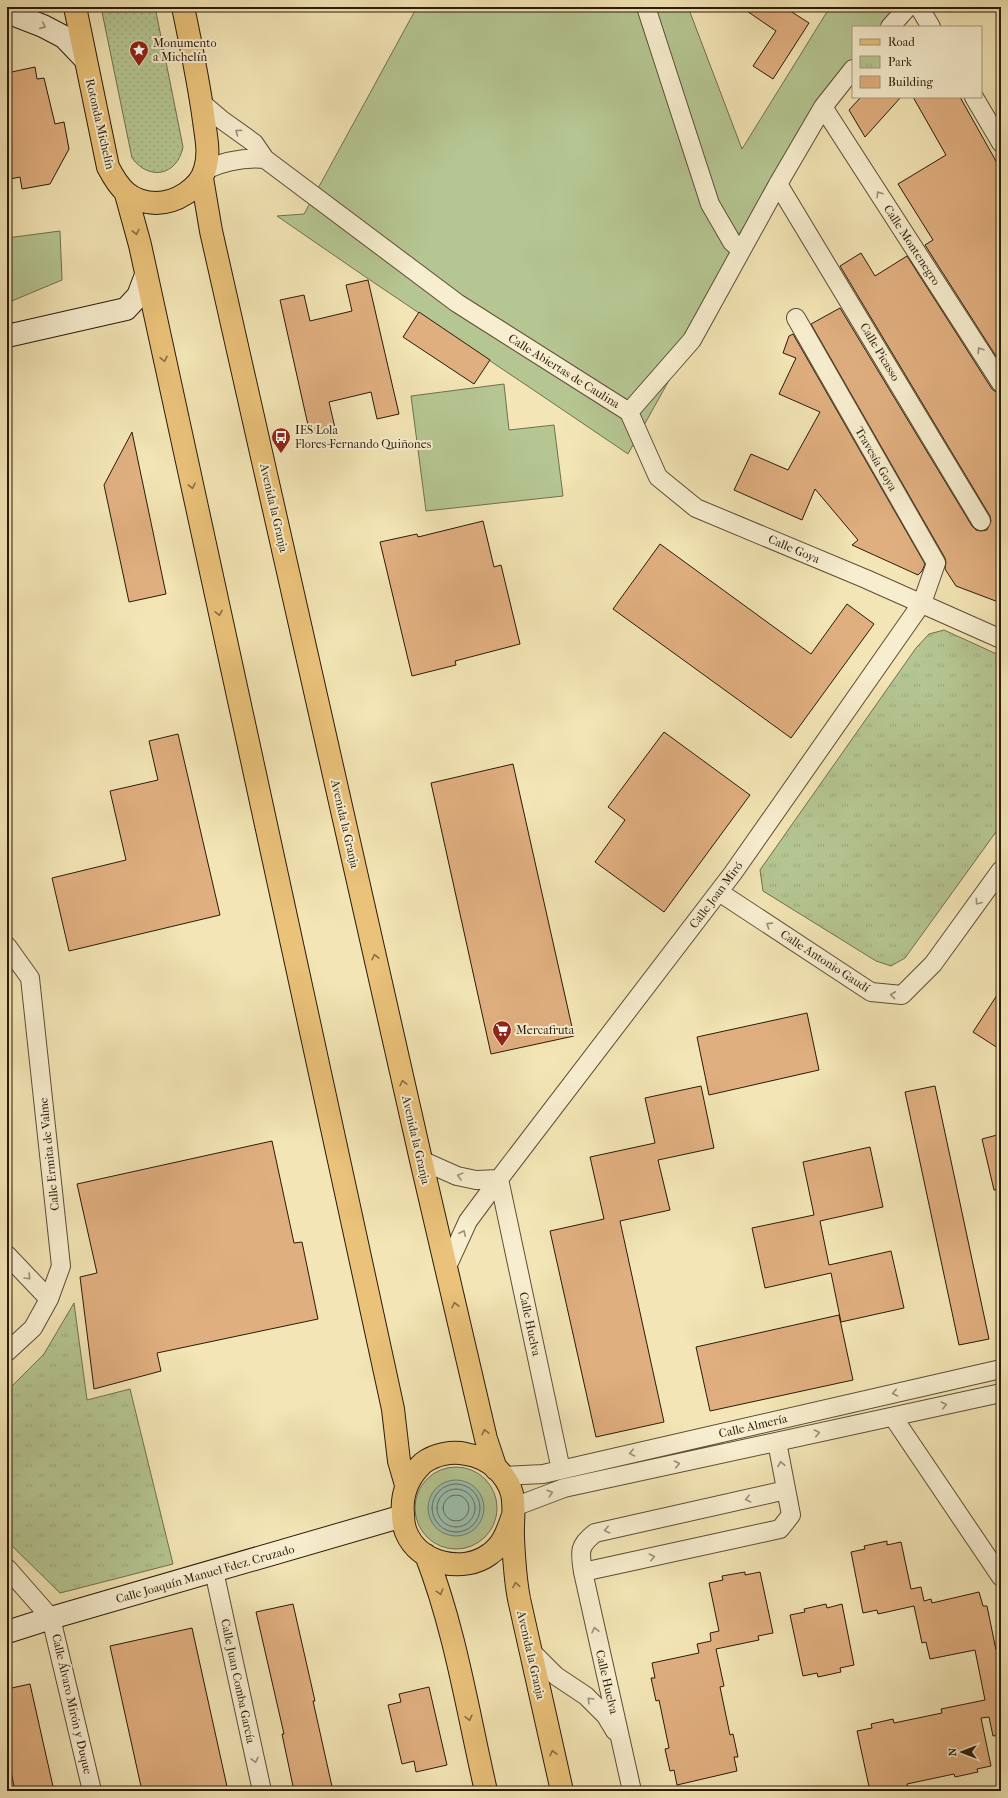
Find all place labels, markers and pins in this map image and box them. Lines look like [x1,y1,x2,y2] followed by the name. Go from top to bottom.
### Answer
[153,36,217,64] place label: Monumento a Michelín
[128,39,150,67] place icon: Monumento a Michelín
[295,423,432,451] place label: IES Lola Flores-Fernando Quiñones
[270,426,292,454] bus stop icon: IES Lola Flores-Fernando Quiñones
[491,1019,513,1047] supermarket icon: Mercafruta
[516,1023,575,1037] place label: Mercafruta

